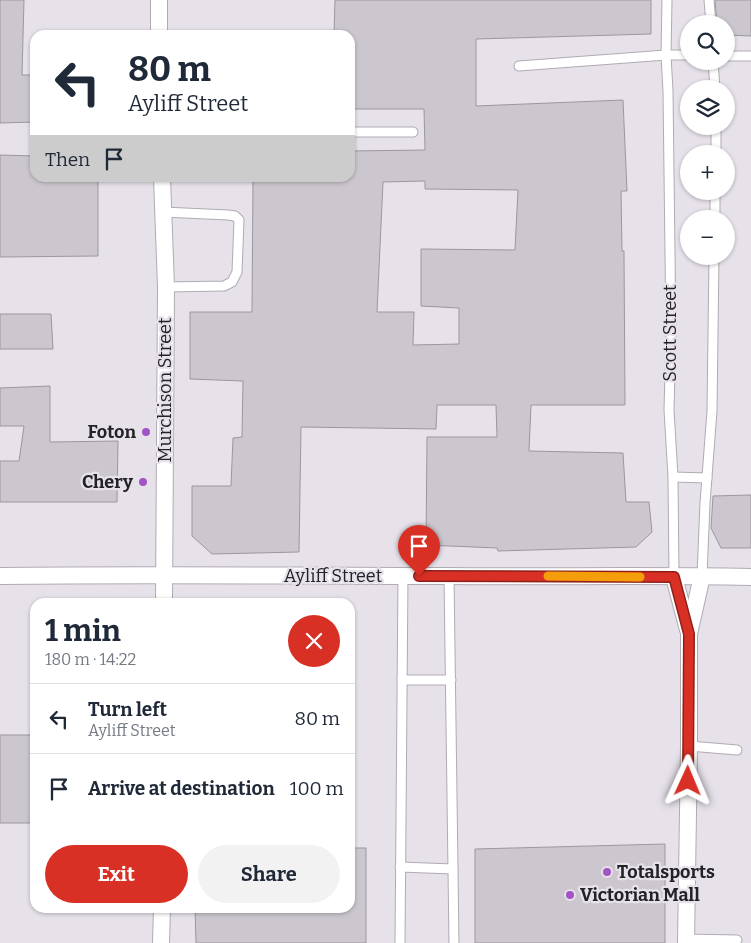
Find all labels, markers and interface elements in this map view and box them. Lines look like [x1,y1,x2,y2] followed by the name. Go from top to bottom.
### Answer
[680,15,735,265] map controls
[680,15,735,70] button: search
[128,48,211,90] text: 80 m
[45,50,110,115] icon: left
[680,80,735,135] button: layers
[128,90,248,117] text: Ayliff Street
[100,145,128,173] icon: arrive
[680,145,735,200] button: +
[45,148,90,171] text: Then
[680,210,735,265] button: −
[659,284,681,382] street label: Scott Street
[154,317,176,462] street label: Murchison Street
[87,421,136,443] place label: Foton
[140,426,152,438] marker: Foton
[82,471,134,493] place label: Chery
[137,476,149,488] marker: Chery
[398,525,440,576] pin
[405,532,433,560] icon: arrive
[284,565,383,587] street label: Ayliff Street
[45,613,121,649] text: 1 min
[288,615,340,667] button: close
[45,650,136,669] text: 180 m · 14:22
[88,698,167,721] text: Turn left
[45,705,73,733] icon: left
[294,707,340,730] text: 80 m
[88,721,175,740] text: Ayliff Street
[661,754,713,806] position arrow
[45,775,73,803] icon: arrive
[88,777,275,800] text: Arrive at destination
[290,777,344,800] text: 100 m
[45,845,188,903] button: Exit
[198,845,340,903] button: Share
[617,861,715,883] place label: Totalsports
[601,866,613,878] marker: Totalsports
[580,884,700,906] place label: Victorian Mall
[564,889,576,901] marker: Victorian Mall

